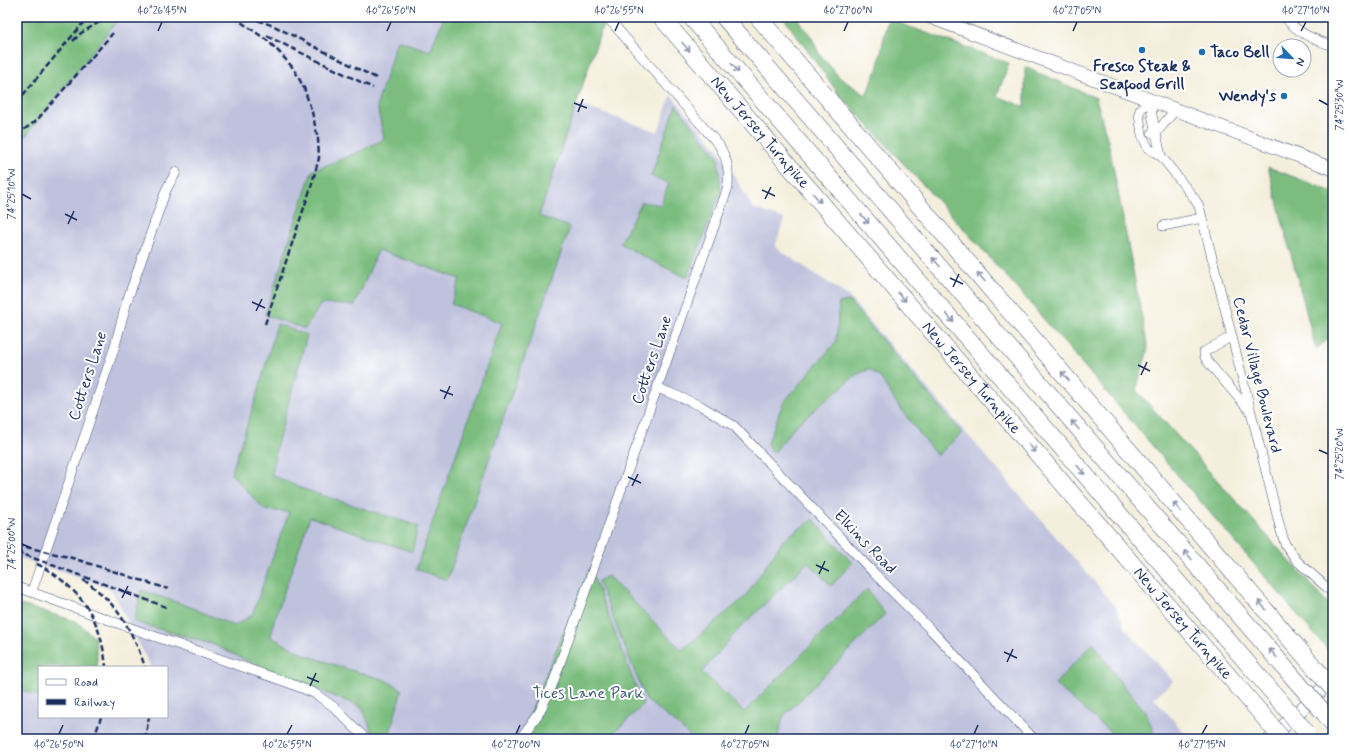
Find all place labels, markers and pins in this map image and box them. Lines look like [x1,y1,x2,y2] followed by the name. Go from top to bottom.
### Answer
[1210,42,1269,63] place label: Taco Bell
[1137,45,1147,55] marker: Fresco Steak & Seafood Grill
[1197,47,1207,57] marker: Taco Bell
[1093,56,1191,97] place label: Fresco Steak & Seafood Grill
[1218,86,1277,107] place label: Wendy's
[1279,91,1289,101] marker: Wendy's

